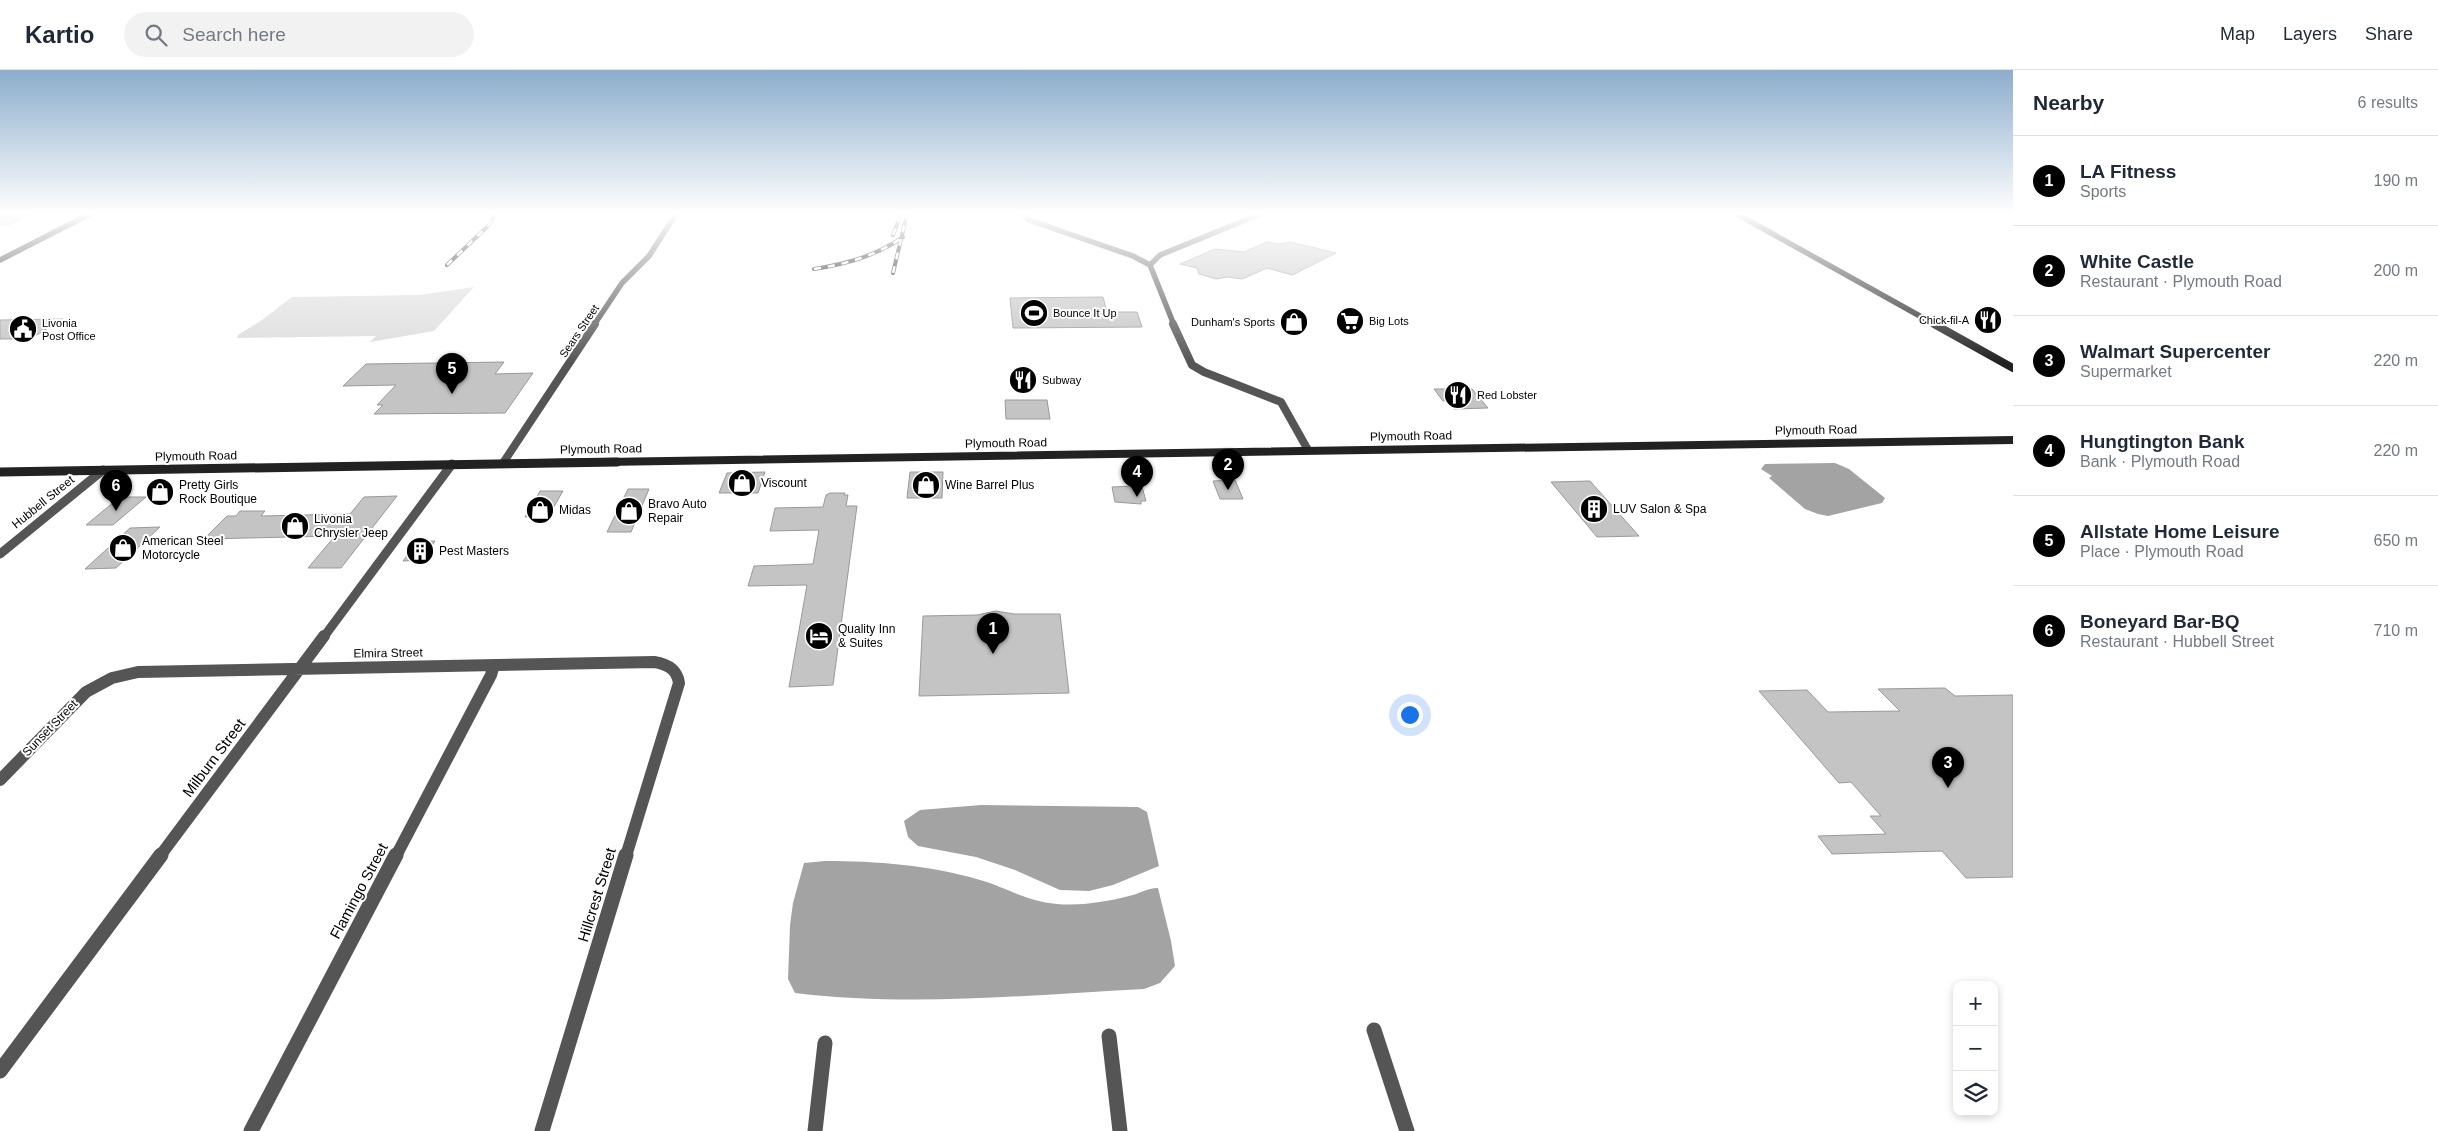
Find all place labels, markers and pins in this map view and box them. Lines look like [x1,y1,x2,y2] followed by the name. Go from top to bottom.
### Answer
[1019,298,1049,328] sports icon: Bounce It Up
[1973,305,2003,335] restaurant icon: Chick-fil-A
[1335,306,1365,336] supermarket icon: Big Lots
[1053,307,1117,319] place label: Bounce It Up
[1279,307,1309,337] shop icon: Dunham's Sports
[8,314,38,344] public building icon: Livonia Post Office
[1919,314,1970,326] place label: Chick-fil-A
[1369,315,1409,327] place label: Big Lots
[1191,316,1275,328] place label: Dunham's Sports
[42,317,96,342] place label: Livonia Post Office
[436,353,468,394] pin: 5
[1008,365,1038,395] restaurant icon: Subway
[1042,374,1082,386] place label: Subway
[1443,380,1473,410] restaurant icon: Red Lobster
[1477,389,1537,401] place label: Red Lobster
[1212,449,1244,490] pin: 2
[1121,456,1153,497] pin: 4
[727,468,757,498] shop icon: Viscount
[100,470,132,511] pin: 6
[911,470,941,500] shop icon: Wine Barrel Plus
[761,476,807,490] place label: Viscount
[145,477,175,507] shop icon: Pretty Girls Rock Boutique
[179,478,257,506] place label: Pretty Girls Rock Boutique
[945,478,1034,492] place label: Wine Barrel Plus
[1579,494,1609,524] building icon: LUV Salon & Spa
[525,495,555,525] shop icon: Midas
[614,496,644,526] shop icon: Bravo Auto Repair
[648,497,707,525] place label: Bravo Auto Repair
[1613,502,1707,516] place label: LUV Salon & Spa
[559,503,591,517] place label: Midas
[280,511,310,541] shop icon: Livonia Chrysler Jeep
[314,512,388,540] place label: Livonia Chrysler Jeep
[108,533,138,563] shop icon: American Steel Motorcycle
[142,534,223,562] place label: American Steel Motorcycle
[405,536,435,566] building icon: Pest Masters
[439,544,509,558] place label: Pest Masters
[977,613,1009,654] pin: 1
[804,621,834,651] hotel icon: Quality Inn & Suites
[838,622,895,650] place label: Quality Inn & Suites
[1932,747,1964,788] pin: 3

